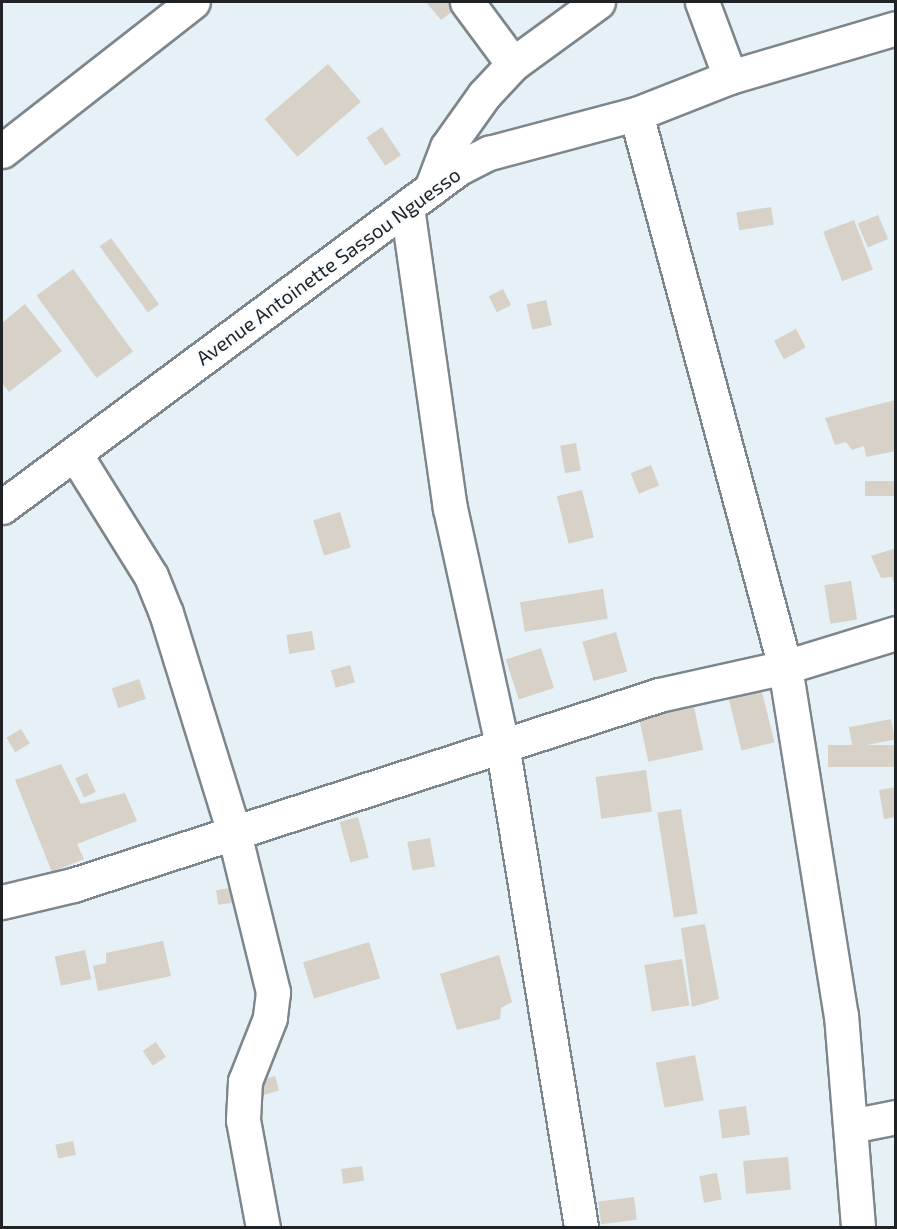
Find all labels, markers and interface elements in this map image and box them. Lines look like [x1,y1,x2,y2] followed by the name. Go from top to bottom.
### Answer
[191,162,465,370] street label: Avenue Antoinette Sassou Nguesso

